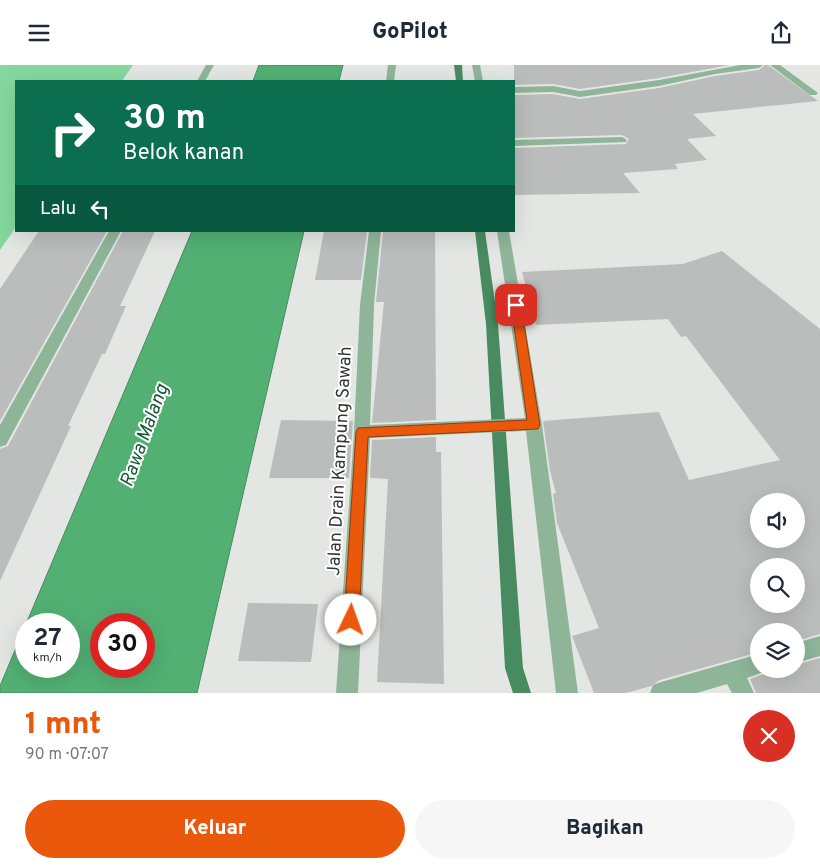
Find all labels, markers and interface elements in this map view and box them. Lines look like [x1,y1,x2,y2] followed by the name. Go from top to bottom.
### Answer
[25,19,53,47] icon: menu
[372,19,448,46] text: GoPilot
[767,19,795,47] icon: share
[123,97,206,141] text: 30 m
[40,100,105,165] icon: right
[123,140,244,167] text: Belok kanan
[86,195,114,223] icon: left
[40,197,76,221] text: Lalu
[495,284,537,326] pin
[502,291,530,319] icon: arrive
[323,346,358,576] street label: Jalan Drain Kampung Sawah
[115,380,175,490] water label: Rawa Malang
[750,493,805,678] map controls
[750,493,805,548] button: sound
[750,558,805,613] button: search
[324,593,376,645] position arrow
[90,613,155,678] speed limit sign: 30
[33,623,62,655] text: 27
[750,623,805,678] button: layers
[33,650,62,666] text: km/h
[25,707,101,744] text: 1 mnt
[743,710,795,762] button: close
[25,745,109,765] text: 90 m · 07:07
[25,800,405,858] button: Keluar
[415,800,795,858] button: Bagikan

